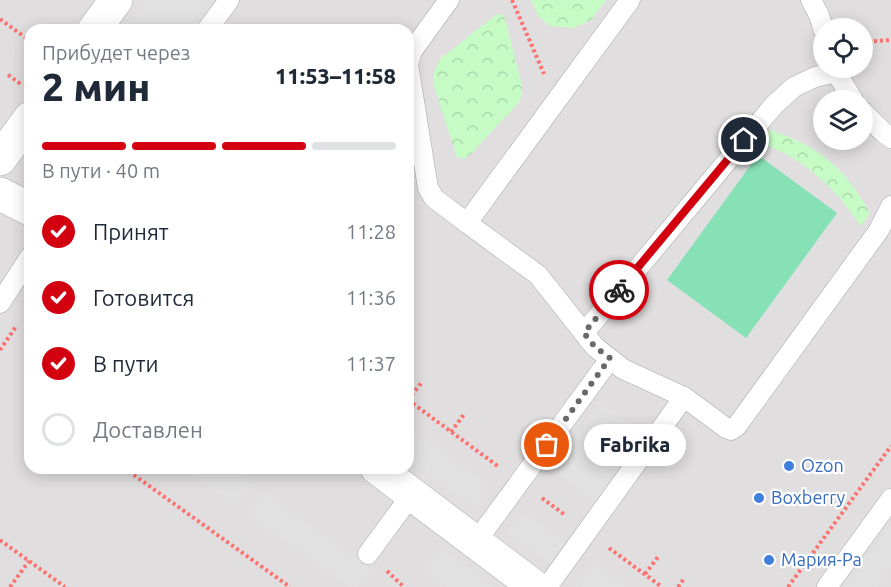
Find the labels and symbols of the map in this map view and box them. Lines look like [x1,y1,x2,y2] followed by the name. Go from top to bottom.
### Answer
[718,114,769,165] pin
[589,260,649,320] courier
[521,419,572,470] pin
[583,424,685,466] callout: Fabrika
[801,455,844,475] place label: Ozon
[782,459,796,473] marker: Ozon
[771,487,845,507] place label: Boxberry
[752,491,766,505] marker: Boxberry
[781,549,862,569] place label: Мария-Ра
[762,553,776,567] marker: Мария-Ра

